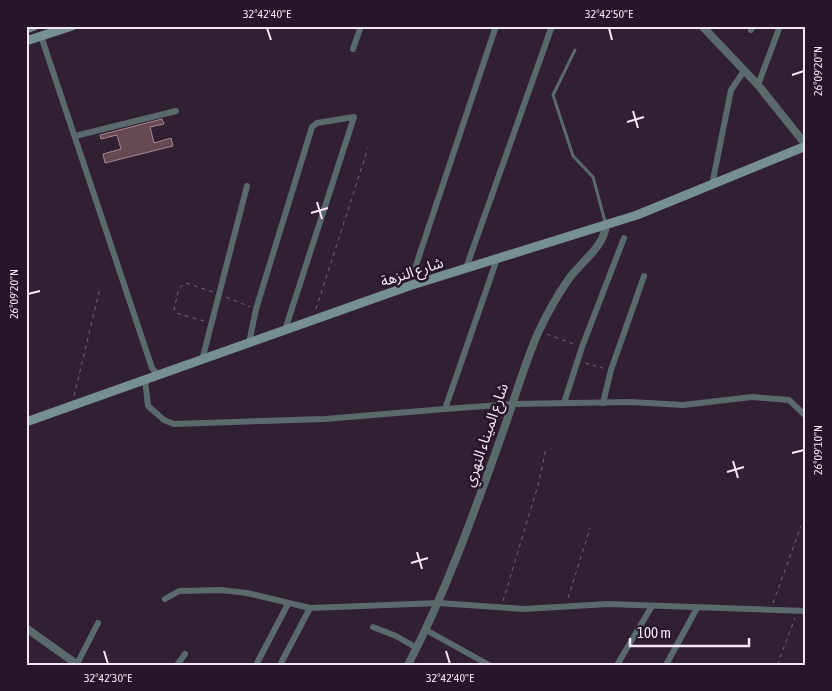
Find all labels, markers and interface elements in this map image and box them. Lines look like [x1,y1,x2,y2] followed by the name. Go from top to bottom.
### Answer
[243,7,291,21] text: 32°42'40"E
[585,7,633,21] text: 32°42'50"E
[811,46,825,96] text: 26°09'20"N
[378,253,447,293] street label: شارع النزهة
[7,269,21,319] text: 26°09'20"N
[460,381,515,490] street label: شارع الميناء النهري
[811,425,825,475] text: 26°09'10"N
[630,616,748,648] scale bar
[637,624,671,641] text: 100 m
[84,671,132,685] text: 32°42'30"E
[426,671,474,685] text: 32°42'40"E

